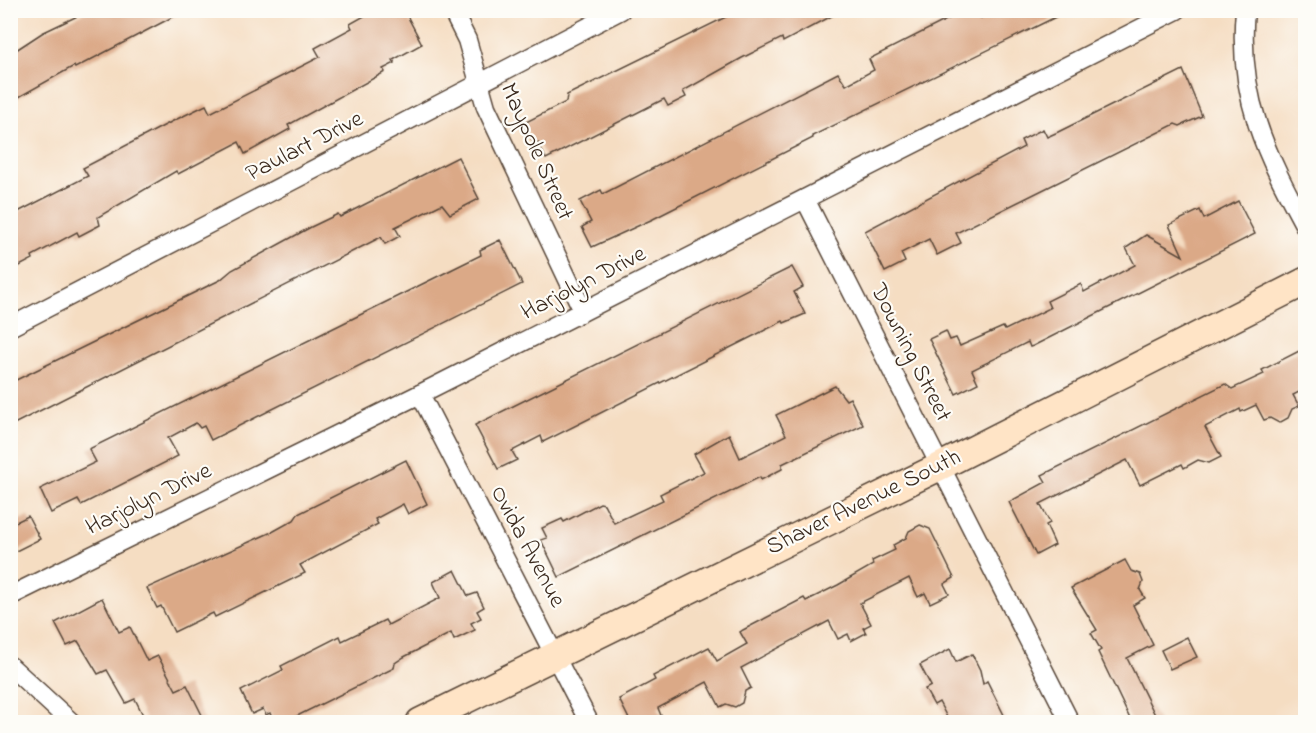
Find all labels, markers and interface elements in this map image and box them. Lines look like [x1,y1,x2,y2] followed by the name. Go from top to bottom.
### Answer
[489,78,582,227] street label: Maypole Street
[240,102,370,192] street label: Paulart Drive
[515,237,653,331] street label: Harjolyn Drive
[860,277,960,428] street label: Downing Street
[761,441,967,565] street label: Shaver Avenue South
[80,454,219,546] street label: Harjolyn Drive
[480,480,574,614] street label: Ovida Avenue

